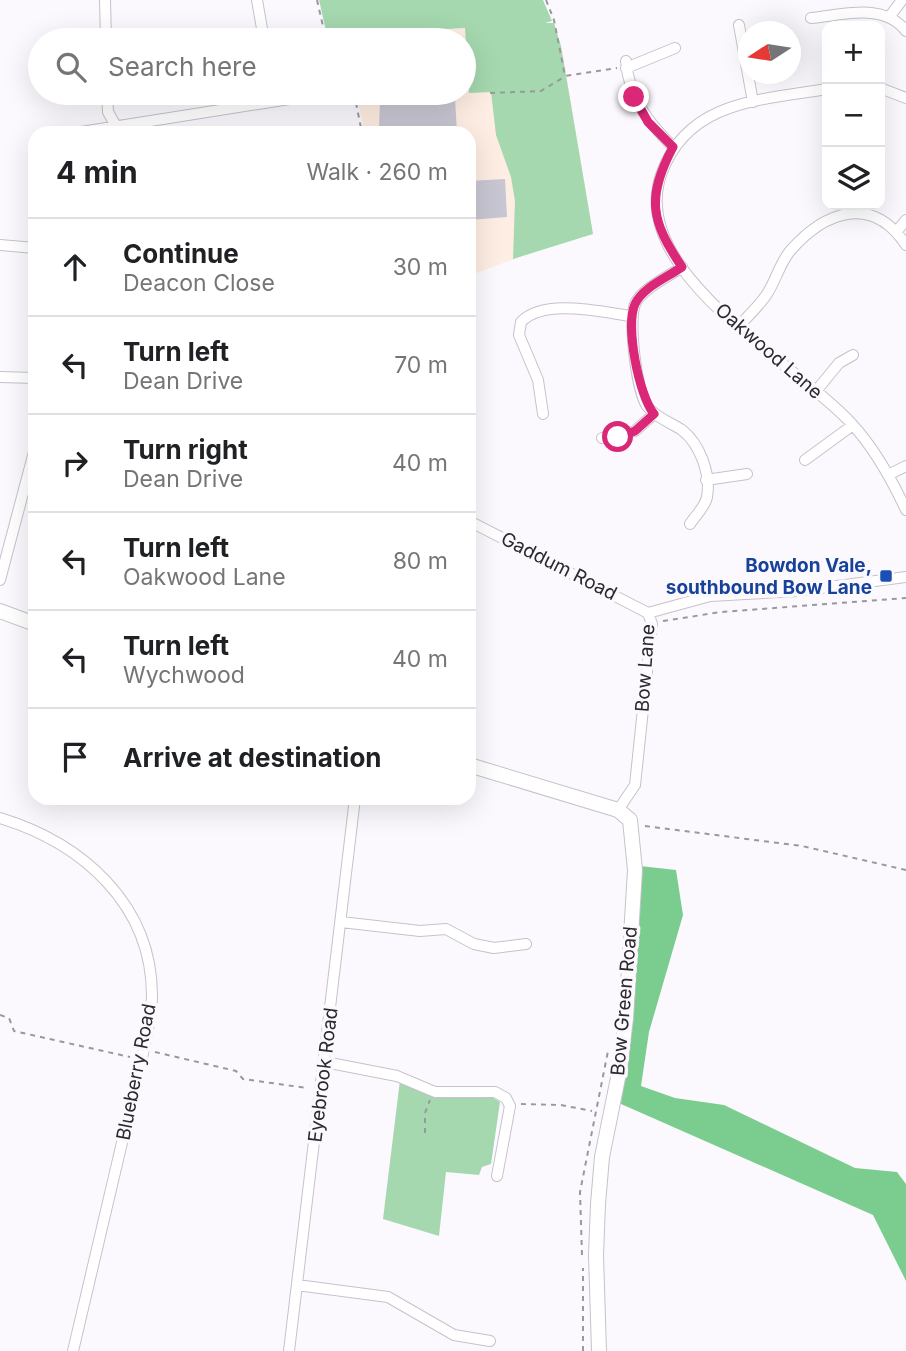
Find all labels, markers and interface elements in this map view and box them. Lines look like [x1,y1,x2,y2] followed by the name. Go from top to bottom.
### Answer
[738,21,801,84] north arrow
[822,21,885,210] map controls
[822,21,885,84] button: +
[28,28,476,105] search box
[52,48,90,86] icon: search
[108,51,257,82] text: Search here
[618,81,649,112] route end
[822,84,885,147] button: −
[822,147,885,210] button: layers
[56,154,138,190] text: 4 min
[306,158,448,186] text: Walk · 260 m
[123,238,239,269] text: Continue
[56,248,94,286] icon: ahead
[393,253,448,281] text: 30 m
[123,269,275,297] text: Deacon Close
[711,298,827,404] street label: Oakwood Lane
[123,336,229,367] text: Turn left
[56,346,94,384] icon: left
[394,351,448,379] text: 70 m
[123,367,243,395] text: Dean Drive
[602,421,633,452] route start
[123,434,248,465] text: Turn right
[56,444,94,482] icon: right
[392,449,448,477] text: 40 m
[123,465,243,493] text: Dean Drive
[497,527,621,605] street label: Gaddum Road
[123,532,229,563] text: Turn left
[56,542,94,580] icon: left
[393,547,448,575] text: 80 m
[666,554,872,599] place label: Bowdon Vale, southbound Bow Lane
[123,563,286,591] text: Oakwood Lane
[878,568,894,584] marker: Bowdon Vale, southbound Bow Lane
[630,623,660,713] street label: Bow Lane
[123,630,229,661] text: Turn left
[56,640,94,678] icon: left
[392,645,448,673] text: 40 m
[123,661,245,689] text: Wychwood
[56,738,94,776] icon: arrive
[123,742,382,773] text: Arrive at destination
[606,925,642,1077] street label: Bow Green Road
[111,1002,161,1142] street label: Blueberry Road
[303,1006,343,1144] street label: Eyebrook Road

